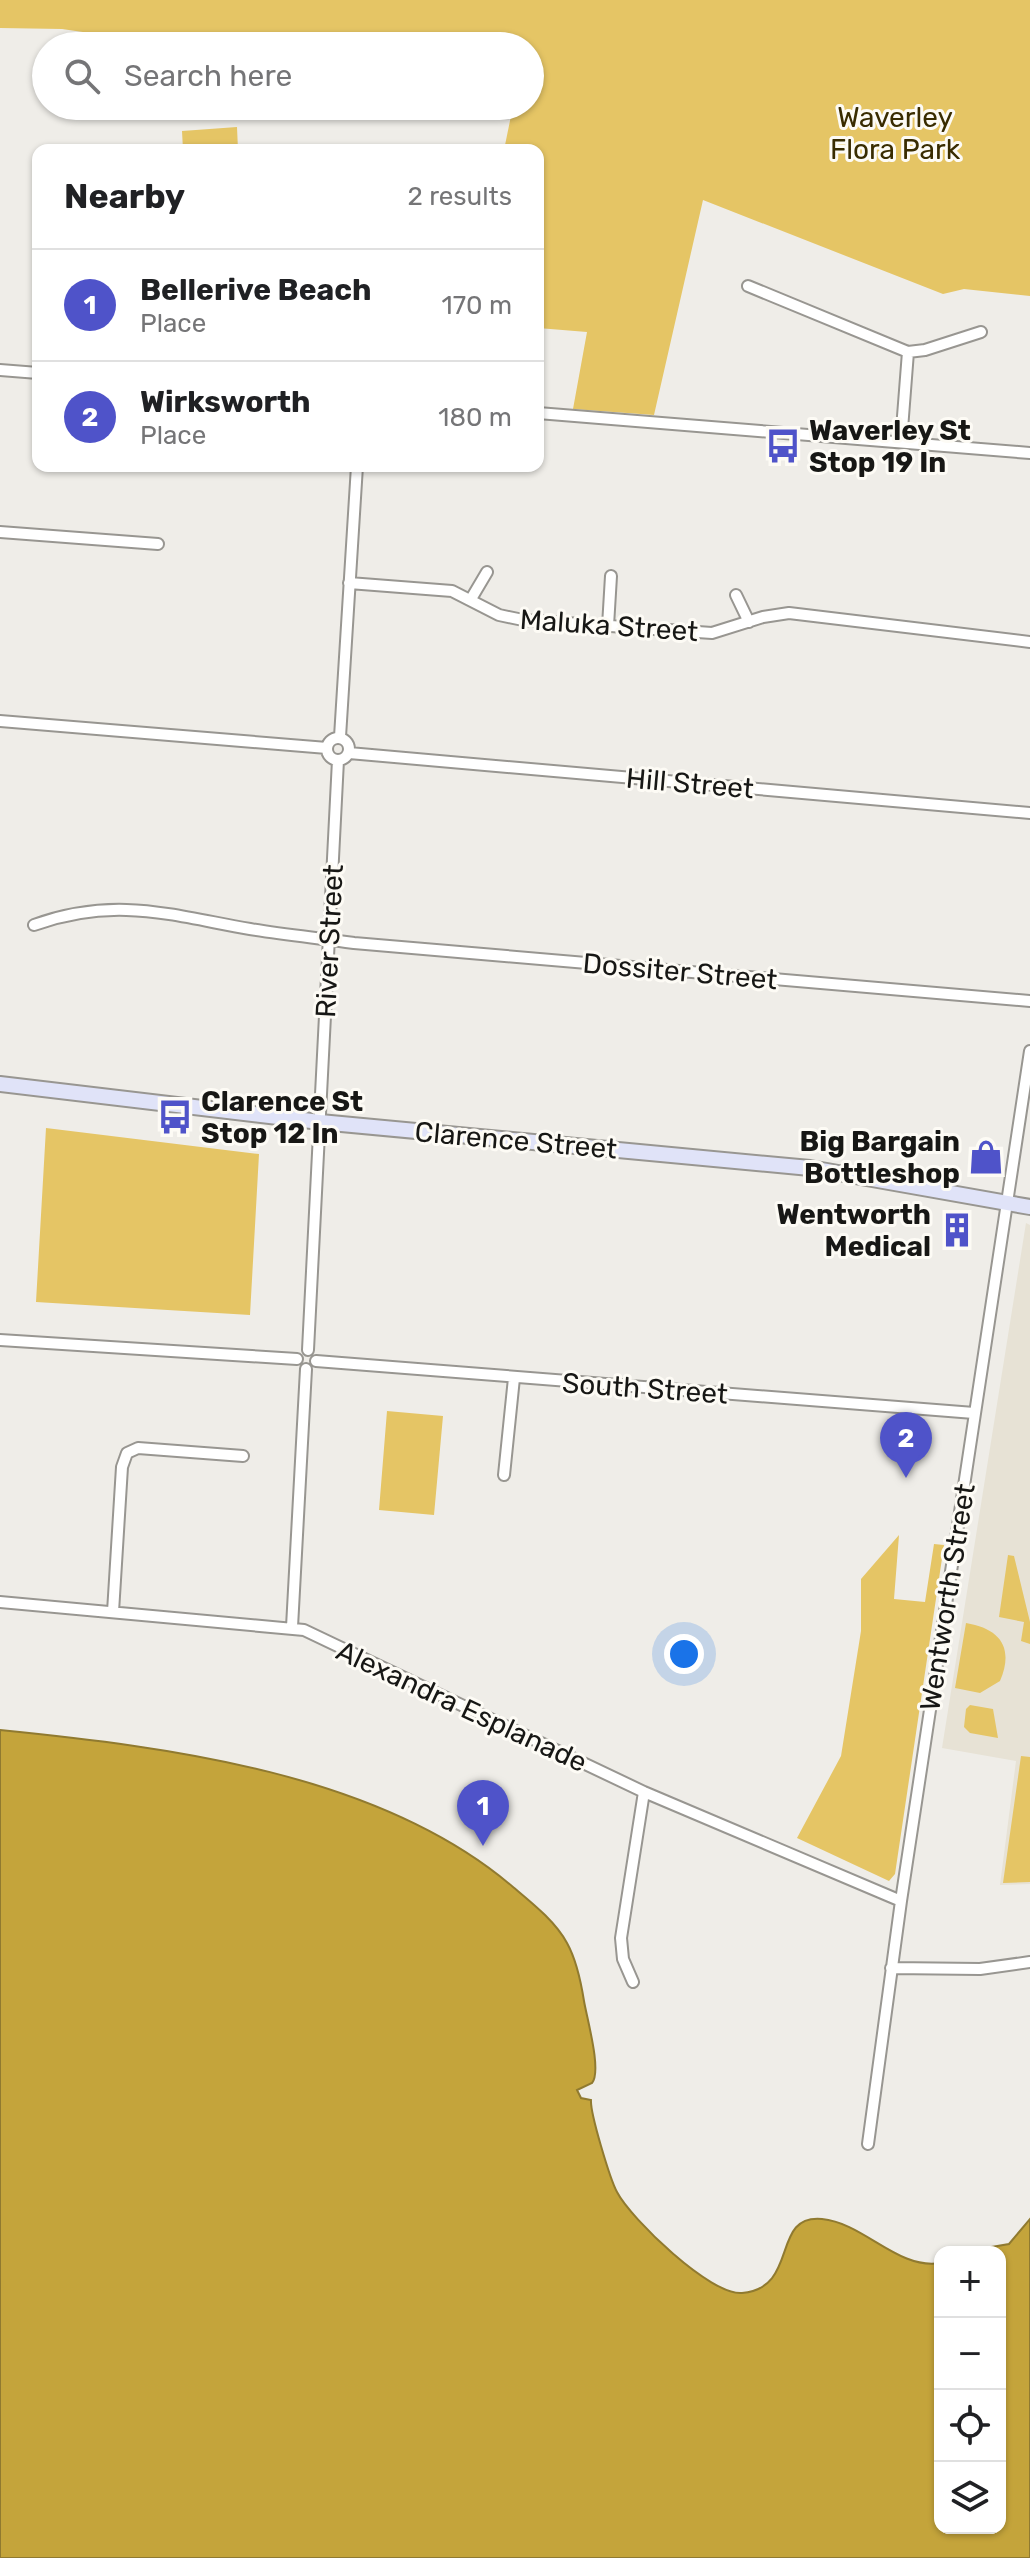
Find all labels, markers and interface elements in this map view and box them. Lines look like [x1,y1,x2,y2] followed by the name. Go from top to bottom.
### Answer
[32,32,544,120] search box
[60,54,104,98] icon: search
[124,58,292,94] text: Search here
[830,101,961,166] park label: Waverley Flora Park
[64,176,185,217] text: Nearby
[408,181,512,212] text: 2 results
[140,272,371,308] text: Bellerive Beach
[84,290,96,321] text: 1
[442,290,512,321] text: 170 m
[140,308,206,339] text: Place
[140,384,311,420] text: Wirksworth
[82,402,98,433] text: 2
[438,402,512,433] text: 180 m
[809,414,971,479] place label: Waverley St Stop 19 In
[140,420,206,451] text: Place
[764,427,802,465] bus stop icon: Waverley St Stop 19 In
[519,603,699,648] street label: Maluka Street
[625,761,755,806] street label: Hill Street
[309,863,350,1019] street label: River Street
[581,947,779,996] street label: Dossiter Street
[201,1085,363,1150] place label: Clarence St Stop 12 In
[156,1098,194,1136] bus stop icon: Clarence St Stop 12 In
[413,1115,618,1166] street label: Clarence Street
[799,1125,960,1190] place label: Big Bargain Bottleshop
[967,1138,1005,1176] shop icon: Big Bargain Bottleshop
[777,1198,931,1263] place label: Wentworth Medical
[938,1211,976,1249] building icon: Wentworth Medical
[561,1366,729,1411] street label: South Street
[880,1412,932,1478] pin: 2
[913,1481,982,1713] street label: Wentworth Street
[331,1634,592,1779] street label: Alexandra Esplanade
[664,1634,704,1674] your location
[457,1780,509,1846] pin: 1
[934,2246,1006,2534] map controls
[934,2246,1006,2318] button: +
[934,2318,1006,2390] button: −
[934,2390,1006,2462] button: locate
[934,2462,1006,2534] button: layers

